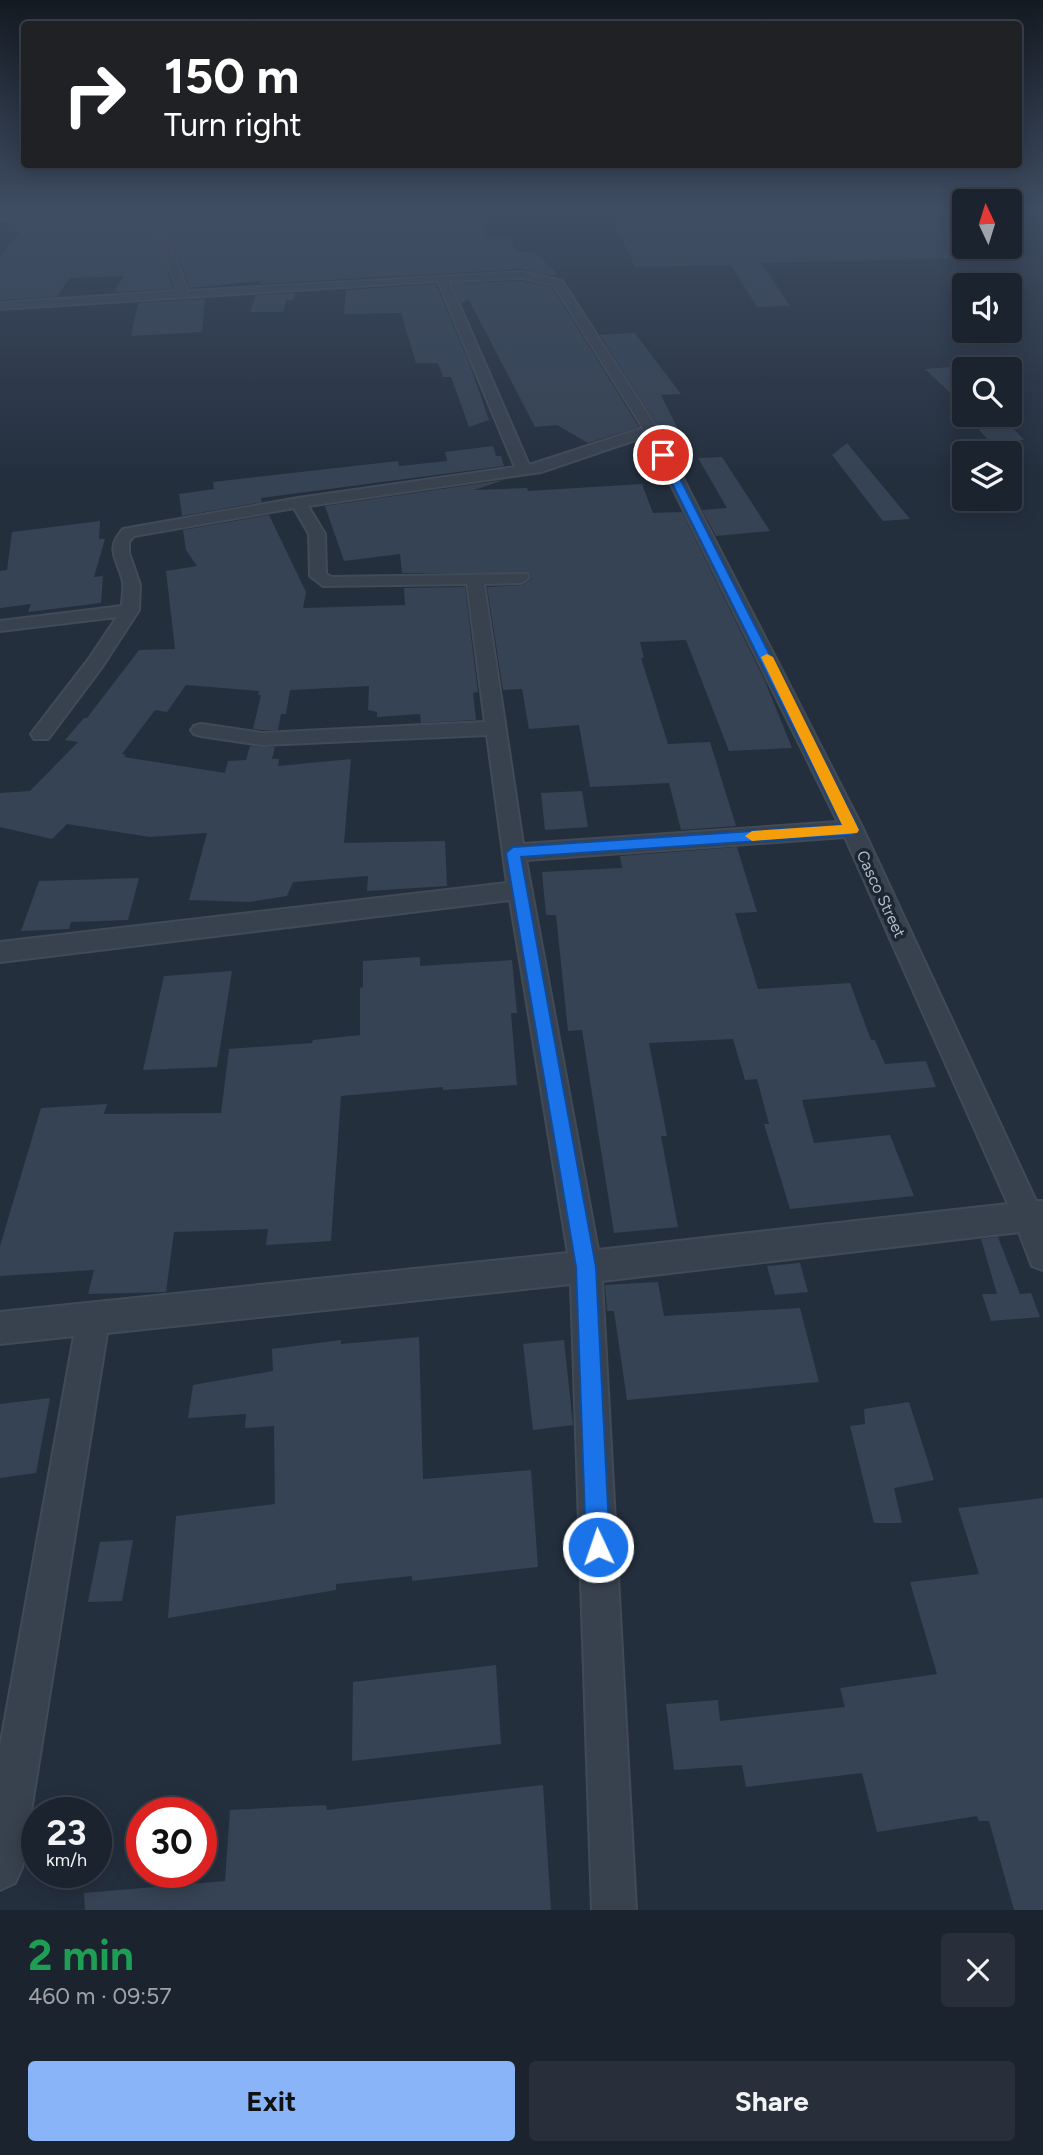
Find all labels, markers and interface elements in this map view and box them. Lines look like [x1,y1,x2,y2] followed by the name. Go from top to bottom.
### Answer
[164,46,299,105] text: 150 m
[49,49,140,140] icon: right
[164,106,302,144] text: Turn right
[952,189,1022,259] north arrow
[952,189,1022,511] map controls
[952,273,1022,343] button: sound
[952,357,1022,427] button: search
[633,425,693,485] pin
[644,436,682,474] icon: arrive
[952,441,1022,511] button: layers
[853,847,909,941] street label: Casco Street
[561,1510,635,1584] position arrow
[126,1797,217,1888] speed limit sign: 30
[47,1812,86,1854] text: 23
[46,1849,87,1871] text: km/h
[28,1930,134,1981] text: 2 min
[941,1933,1015,2007] button: close
[28,1982,172,2010] text: 460 m · 09:57
[28,2061,515,2141] button: Exit
[529,2061,1015,2141] button: Share

